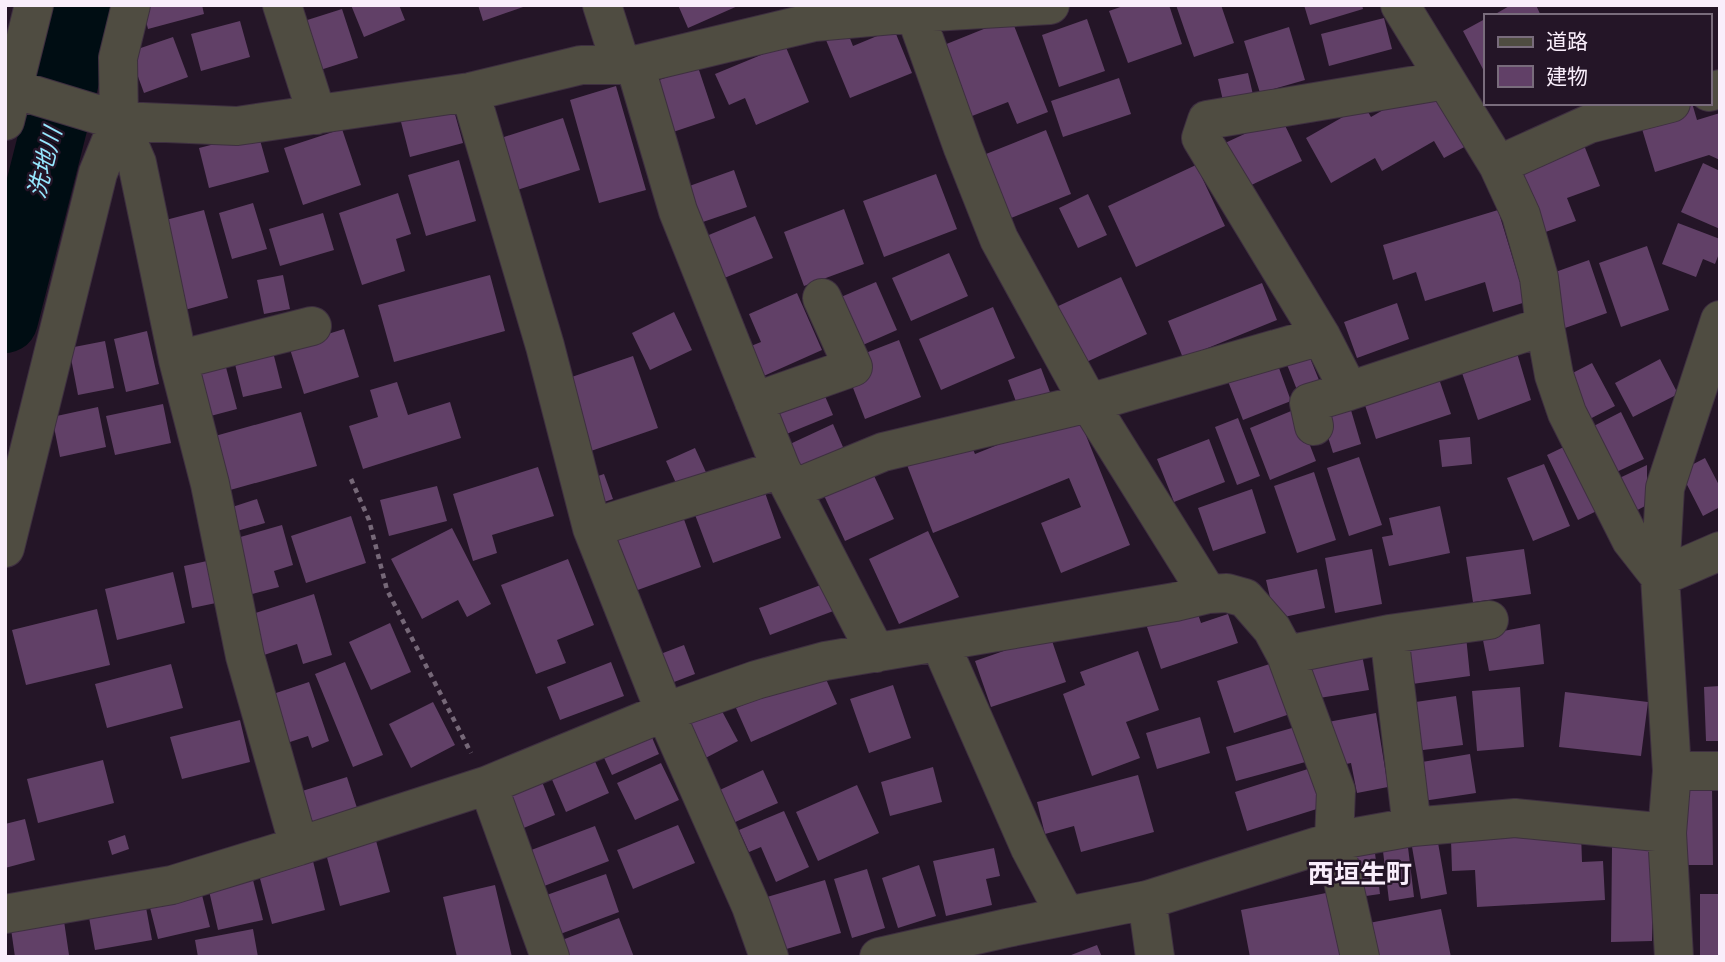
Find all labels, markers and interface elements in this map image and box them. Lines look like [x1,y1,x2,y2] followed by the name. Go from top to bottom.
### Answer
[1484,14,1711,105] legend
[1546,30,1588,54] text: 道路
[1546,65,1588,89] text: 建物
[23,122,68,201] water label: 洗地川
[1308,859,1412,890] district label: 西垣生町

